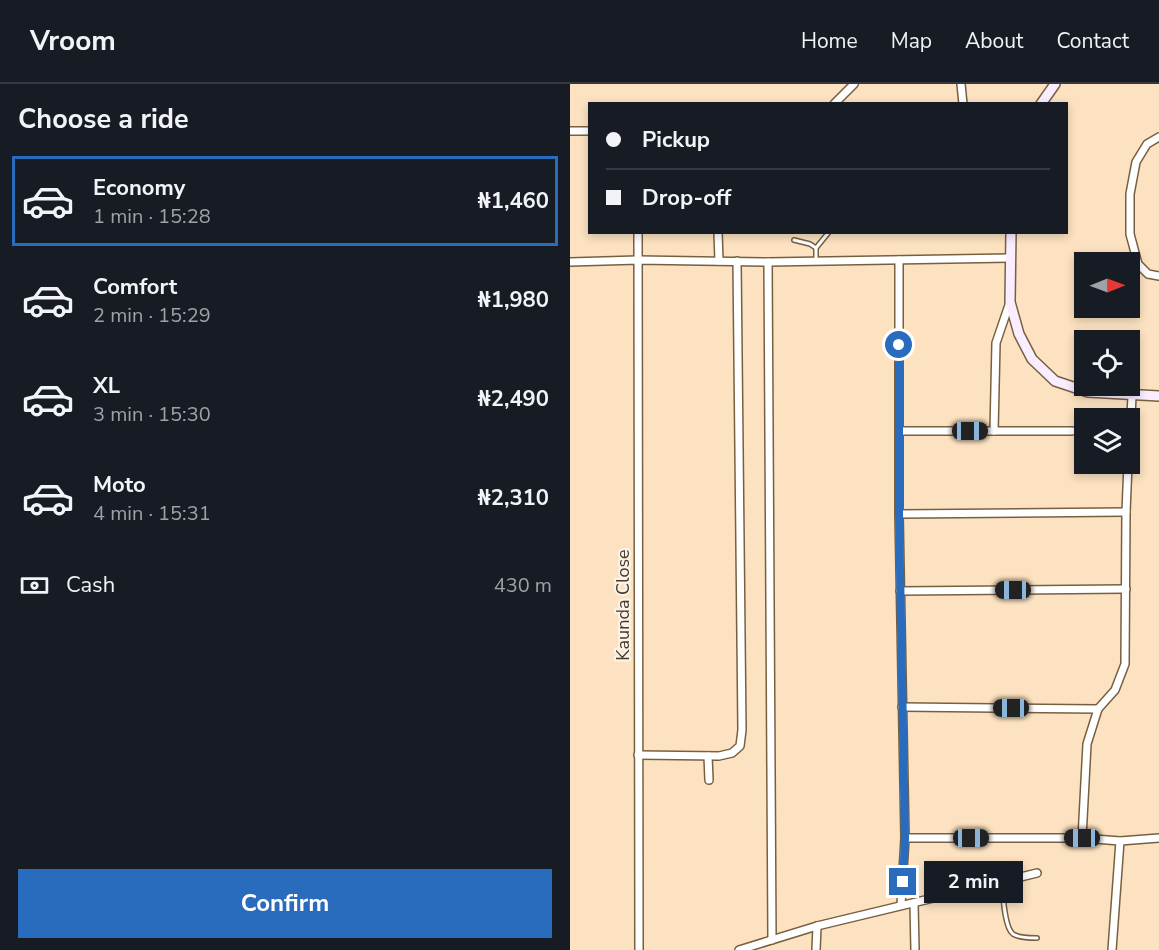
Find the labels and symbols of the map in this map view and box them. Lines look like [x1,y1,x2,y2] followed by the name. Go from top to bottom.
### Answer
[1074,252,1140,318] north arrow
[885,331,912,358] route start
[952,422,988,440] car
[611,549,635,661] street label: Kaunda Close
[995,581,1031,599] car
[993,699,1029,717] car
[953,829,989,847] car
[1064,829,1100,847] car
[924,861,1023,903] callout: 2 min
[889,868,916,895] route end

